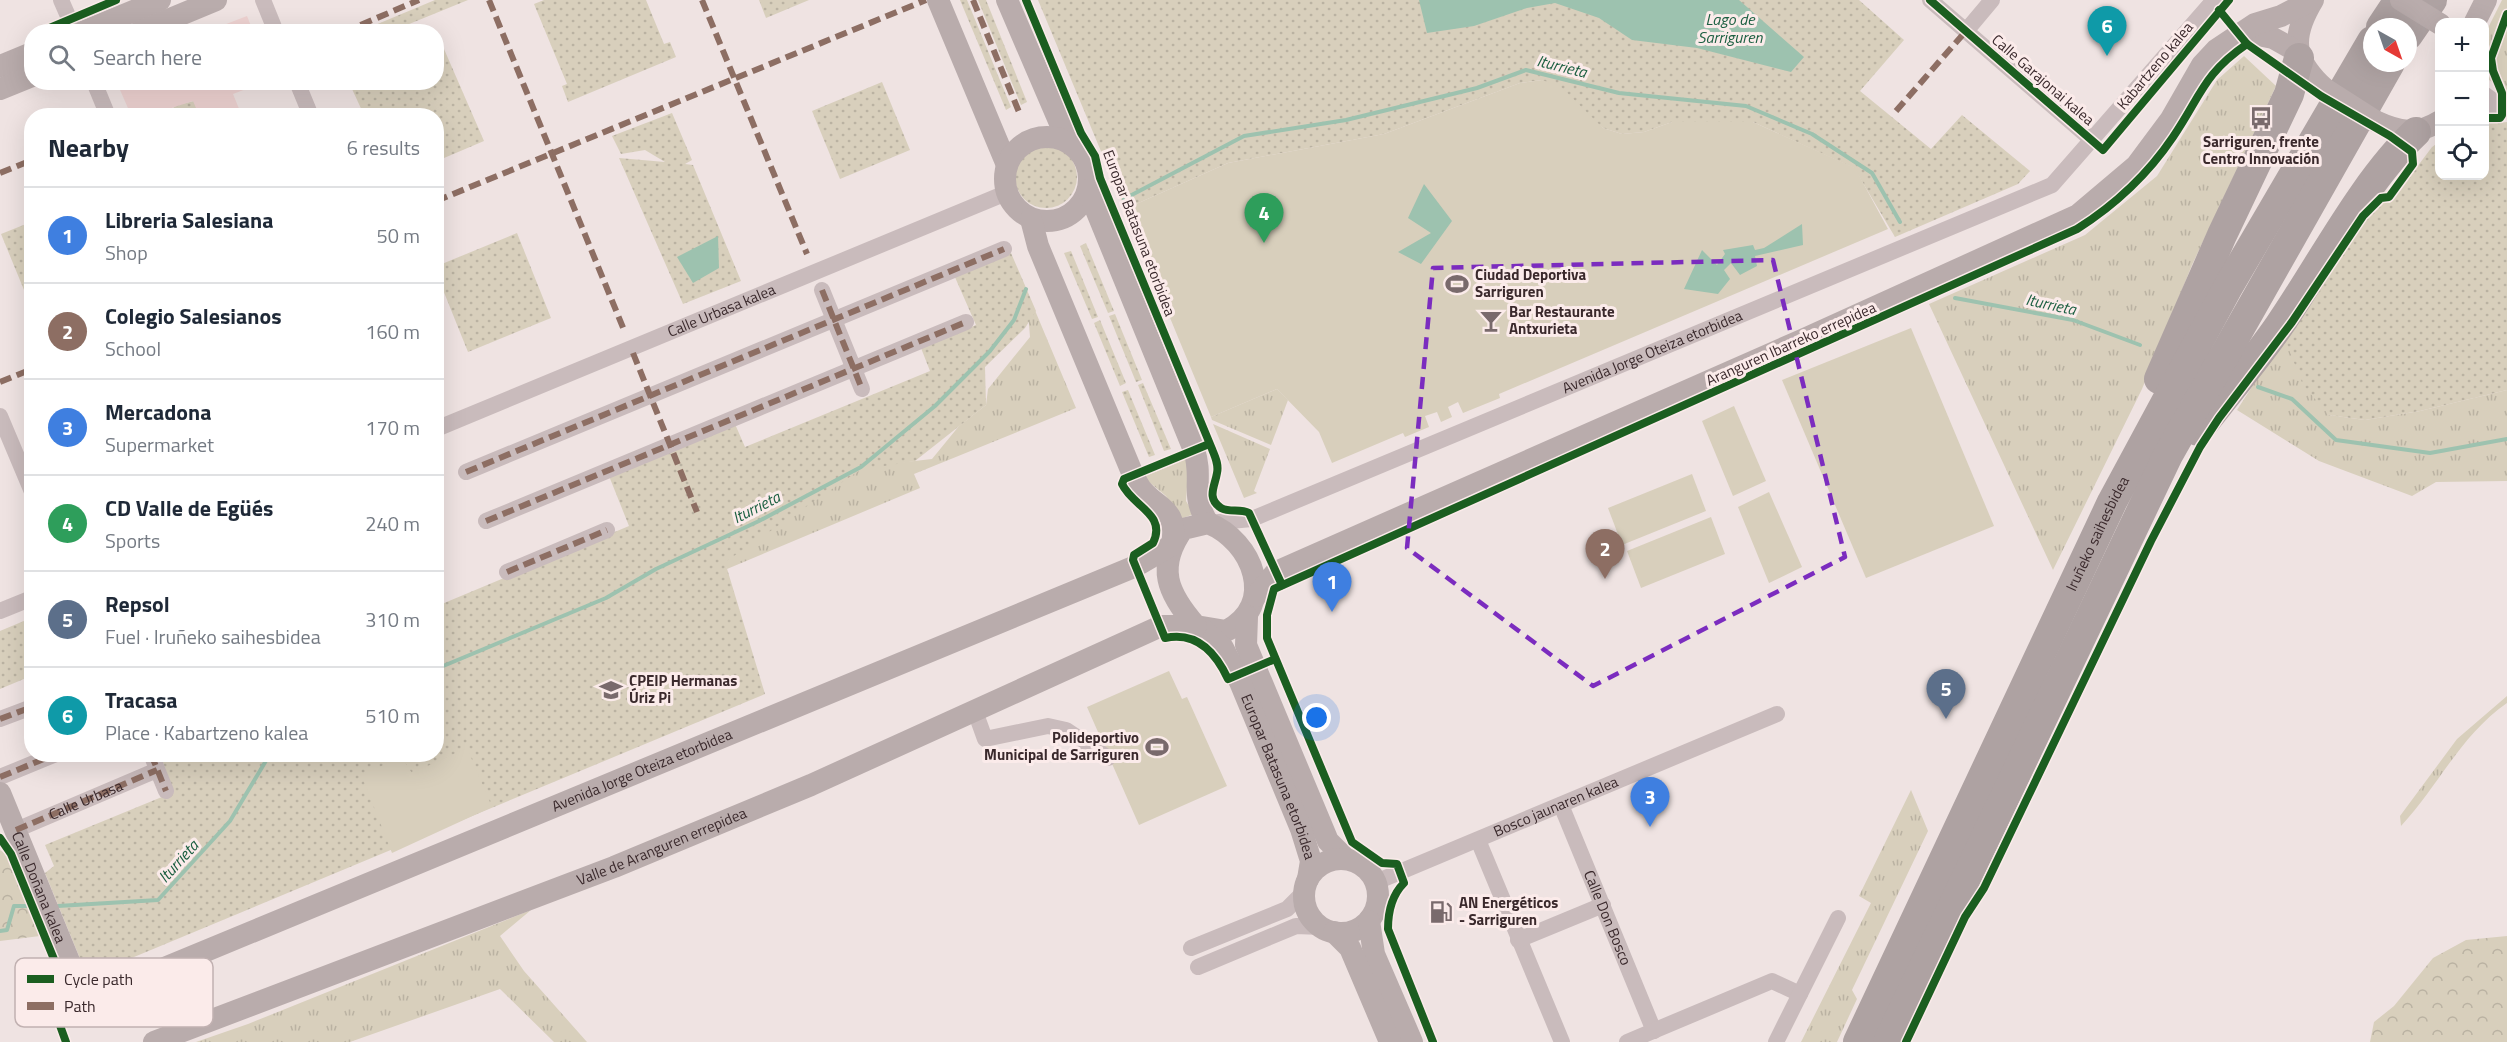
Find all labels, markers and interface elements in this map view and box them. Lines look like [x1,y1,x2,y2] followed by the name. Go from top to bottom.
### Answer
[1697,7,1764,49] water label: Lago de Sarriguren
[2088,7,2126,56] pin: 6
[2111,16,2199,115] street label: Kabartzeno kalea
[2363,18,2417,72] north arrow
[2435,18,2489,180] map controls
[2435,18,2489,72] button: +
[24,24,444,90] search box
[1987,28,2100,131] street label: Calle Garajonai kalea
[93,40,202,74] text: Search here
[45,41,78,74] icon: search
[1535,48,1590,84] water label: Iturrieta
[2435,72,2489,126] button: −
[2248,105,2274,131] bus stop icon: Sarriguren, frente Centro Innovación
[2435,126,2489,180] button: locate
[48,128,129,167] text: Nearby
[2203,130,2319,170] place label: Sarriguren, frente Centro Innovación
[347,132,420,163] text: 6 results
[1097,146,1182,320] street label: Europar Batasuna etorbidea
[1244,194,1284,243] pin: 4
[105,203,273,237] text: Libreria Salesiana
[62,220,73,251] text: 1
[376,220,420,251] text: 50 m
[105,237,148,268] text: Shop
[1475,263,1586,303] place label: Ciudad Deportiva Sarriguren
[1444,271,1470,297] sports icon: Ciudad Deportiva Sarriguren
[664,278,779,343] street label: Calle Urbasa kalea
[2024,287,2079,321] water label: Iturrieta
[1702,295,1880,391] street label: Aranguren Ibarreko errepidea
[105,299,282,333] text: Colegio Salesianos
[1509,300,1615,340] place label: Bar Restaurante Antxurieta
[1559,303,1746,399] street label: Avenida Jorge Oteiza etorbidea
[1478,308,1504,334] bar icon: Bar Restaurante Antxurieta
[62,316,73,347] text: 2
[365,316,420,347] text: 160 m
[105,333,161,364] text: School
[105,395,211,429] text: Mercadona
[62,412,73,443] text: 3
[365,412,420,443] text: 170 m
[105,429,214,460] text: Supermarket
[2060,471,2135,595] street label: Iruñeko saihesbidea
[728,484,785,529] water label: Iturrieta
[105,491,273,525] text: CD Valle de Egüés
[62,508,73,539] text: 4
[365,508,420,539] text: 240 m
[105,525,160,556] text: Sports
[1586,530,1624,579] pin: 2
[1312,562,1352,612] pin: 1
[105,587,170,621] text: Repsol
[62,604,73,635] text: 5
[365,604,420,635] text: 310 m
[105,621,321,652] text: Fuel · Iruñeko saihesbidea
[629,669,737,709] place label: CPEIP Hermanas Úriz Pi
[1926,670,1966,719] pin: 5
[598,677,624,703] school or university icon: CPEIP Hermanas Úriz Pi
[105,683,178,717] text: Tracasa
[1235,690,1322,863] street label: Europar Batasuna etorbidea
[62,700,73,731] text: 6
[365,700,420,731] text: 510 m
[1302,703,1331,732] your location
[105,717,308,748] text: Place · Kabartzeno kalea
[548,722,736,818] street label: Avenida Jorge Oteiza etorbidea
[984,726,1139,766] place label: Polideportivo Municipal de Sarriguren
[1144,734,1170,760] sports icon: Polideportivo Municipal de Sarriguren
[1490,770,1622,843] street label: Bosco jaunaren kalea
[45,774,127,826] street label: Calle Urbasa
[1630,778,1670,827] pin: 3
[573,801,750,891] street label: Valle de Aranguren errepidea
[6,828,73,947] street label: Calle Doñana kalea
[152,833,205,888] water label: Iturrieta
[1578,867,1638,969] street label: Calle Don Bosco
[1459,891,1558,931] place label: AN Energéticos - Sarriguren
[1428,899,1454,925] fuel station icon: AN Energéticos - Sarriguren
[15,958,213,1027] legend
[64,967,133,991] text: Cycle path
[64,994,96,1018] text: Path

